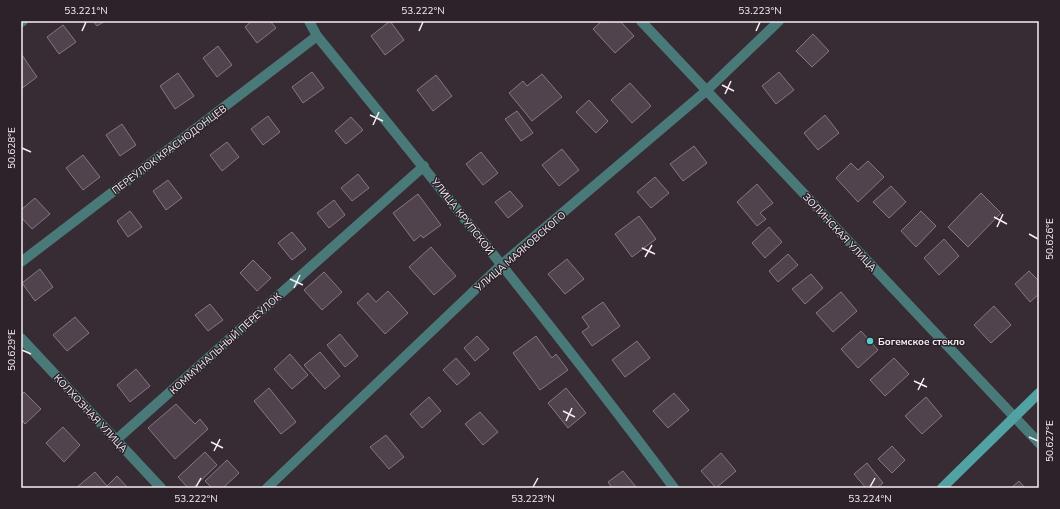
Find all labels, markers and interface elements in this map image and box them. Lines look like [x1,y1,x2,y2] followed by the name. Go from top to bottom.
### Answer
[64,4,108,18] text: 53.221°N
[401,4,445,18] text: 53.222°N
[738,4,782,18] text: 53.223°N
[109,102,230,198] street label: ПЕРЕУЛОК КРАСНОДОНЦЕВ
[5,127,19,169] text: 50.628°E
[427,175,497,258] street label: УЛИЦА КРУПСКОЙ
[799,190,880,275] street label: ЗОЛИНСКАЯ УЛИЦА
[472,208,569,296] street label: УЛИЦА МАЯКОВСКОГО
[1043,218,1057,260] text: 50.626°E
[167,289,285,398] street label: КОММУНАЛЬНЫЙ ПЕРЕУЛОК
[5,329,19,371] text: 50.629°E
[878,335,965,349] place label: Богемское стекло
[865,336,875,346] marker: Богемское стекло
[50,371,131,456] street label: КОЛХОЗНАЯ УЛИЦА
[1043,420,1057,462] text: 50.627°E
[174,492,218,506] text: 53.222°N
[511,492,555,506] text: 53.223°N
[848,492,892,506] text: 53.224°N

